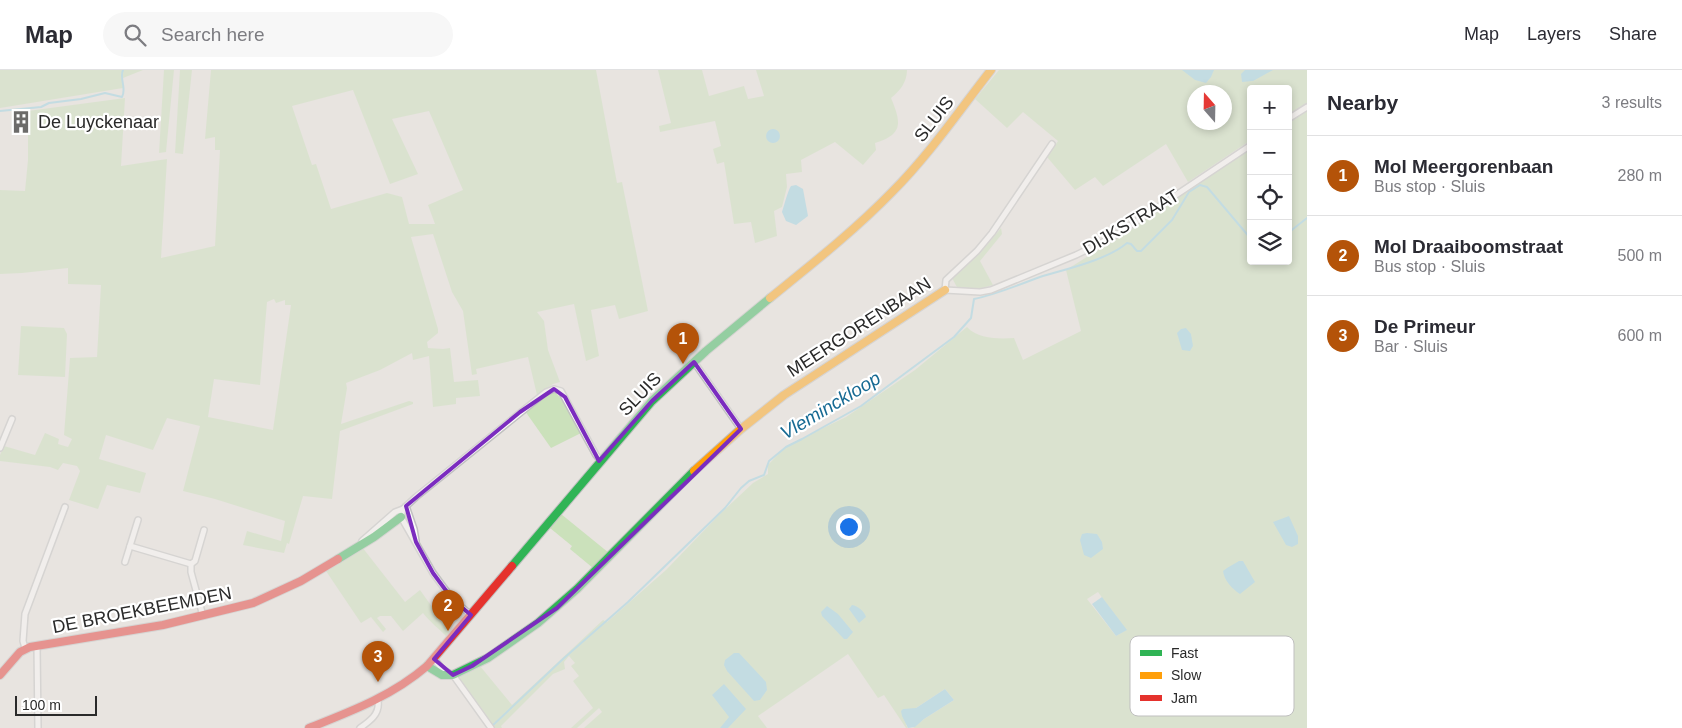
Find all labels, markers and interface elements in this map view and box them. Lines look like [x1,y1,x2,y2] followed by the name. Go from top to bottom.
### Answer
[103,12,453,57] search box
[25,21,73,48] text: Map
[121,21,149,49] icon: search
[161,24,265,45] text: Search here
[1464,24,1499,44] text: Map
[1527,24,1581,44] text: Layers
[1609,24,1657,44] text: Share
[1187,85,1232,130] north arrow
[1247,85,1292,265] map controls
[1247,85,1292,130] button: +
[1327,91,1398,114] text: Nearby
[910,92,958,146] street label: SLUIS
[1602,94,1662,111] text: 3 results
[8,109,34,135] building icon: De Luyckenaar
[38,112,159,132] place label: De Luyckenaar
[1247,130,1292,175] button: −
[1374,156,1553,177] text: Mol Meergorenbaan
[1339,167,1347,184] text: 1
[1618,167,1662,184] text: 280 m
[1247,175,1292,220] button: locate
[1374,178,1485,195] text: Bus stop · Sluis
[1079,185,1183,259] street label: DIJKSTRAAT
[1247,220,1292,265] button: layers
[1374,236,1563,257] text: Mol Draaiboomstraat
[1339,247,1347,264] text: 2
[1618,247,1662,264] text: 500 m
[1374,258,1485,275] text: Bus stop · Sluis
[784,273,934,381] street label: MEERGORENBAAN
[1374,316,1475,337] text: De Primeur
[667,323,699,364] pin: 1
[1339,327,1347,344] text: 3
[1618,327,1662,344] text: 600 m
[1374,338,1448,355] text: Bar · Sluis
[776,367,884,444] water label: Vleminckloop
[615,368,665,420] street label: SLUIS
[836,514,862,540] your location
[51,583,233,637] street label: DE BROEKBEEMDEN
[432,590,464,631] pin: 2
[1130,636,1294,716] legend
[362,641,394,682] pin: 3
[1171,645,1198,661] text: Fast
[1171,667,1202,683] text: Slow
[1171,690,1197,706] text: Jam
[15,693,98,716] scale bar
[22,697,61,713] text: 100 m

